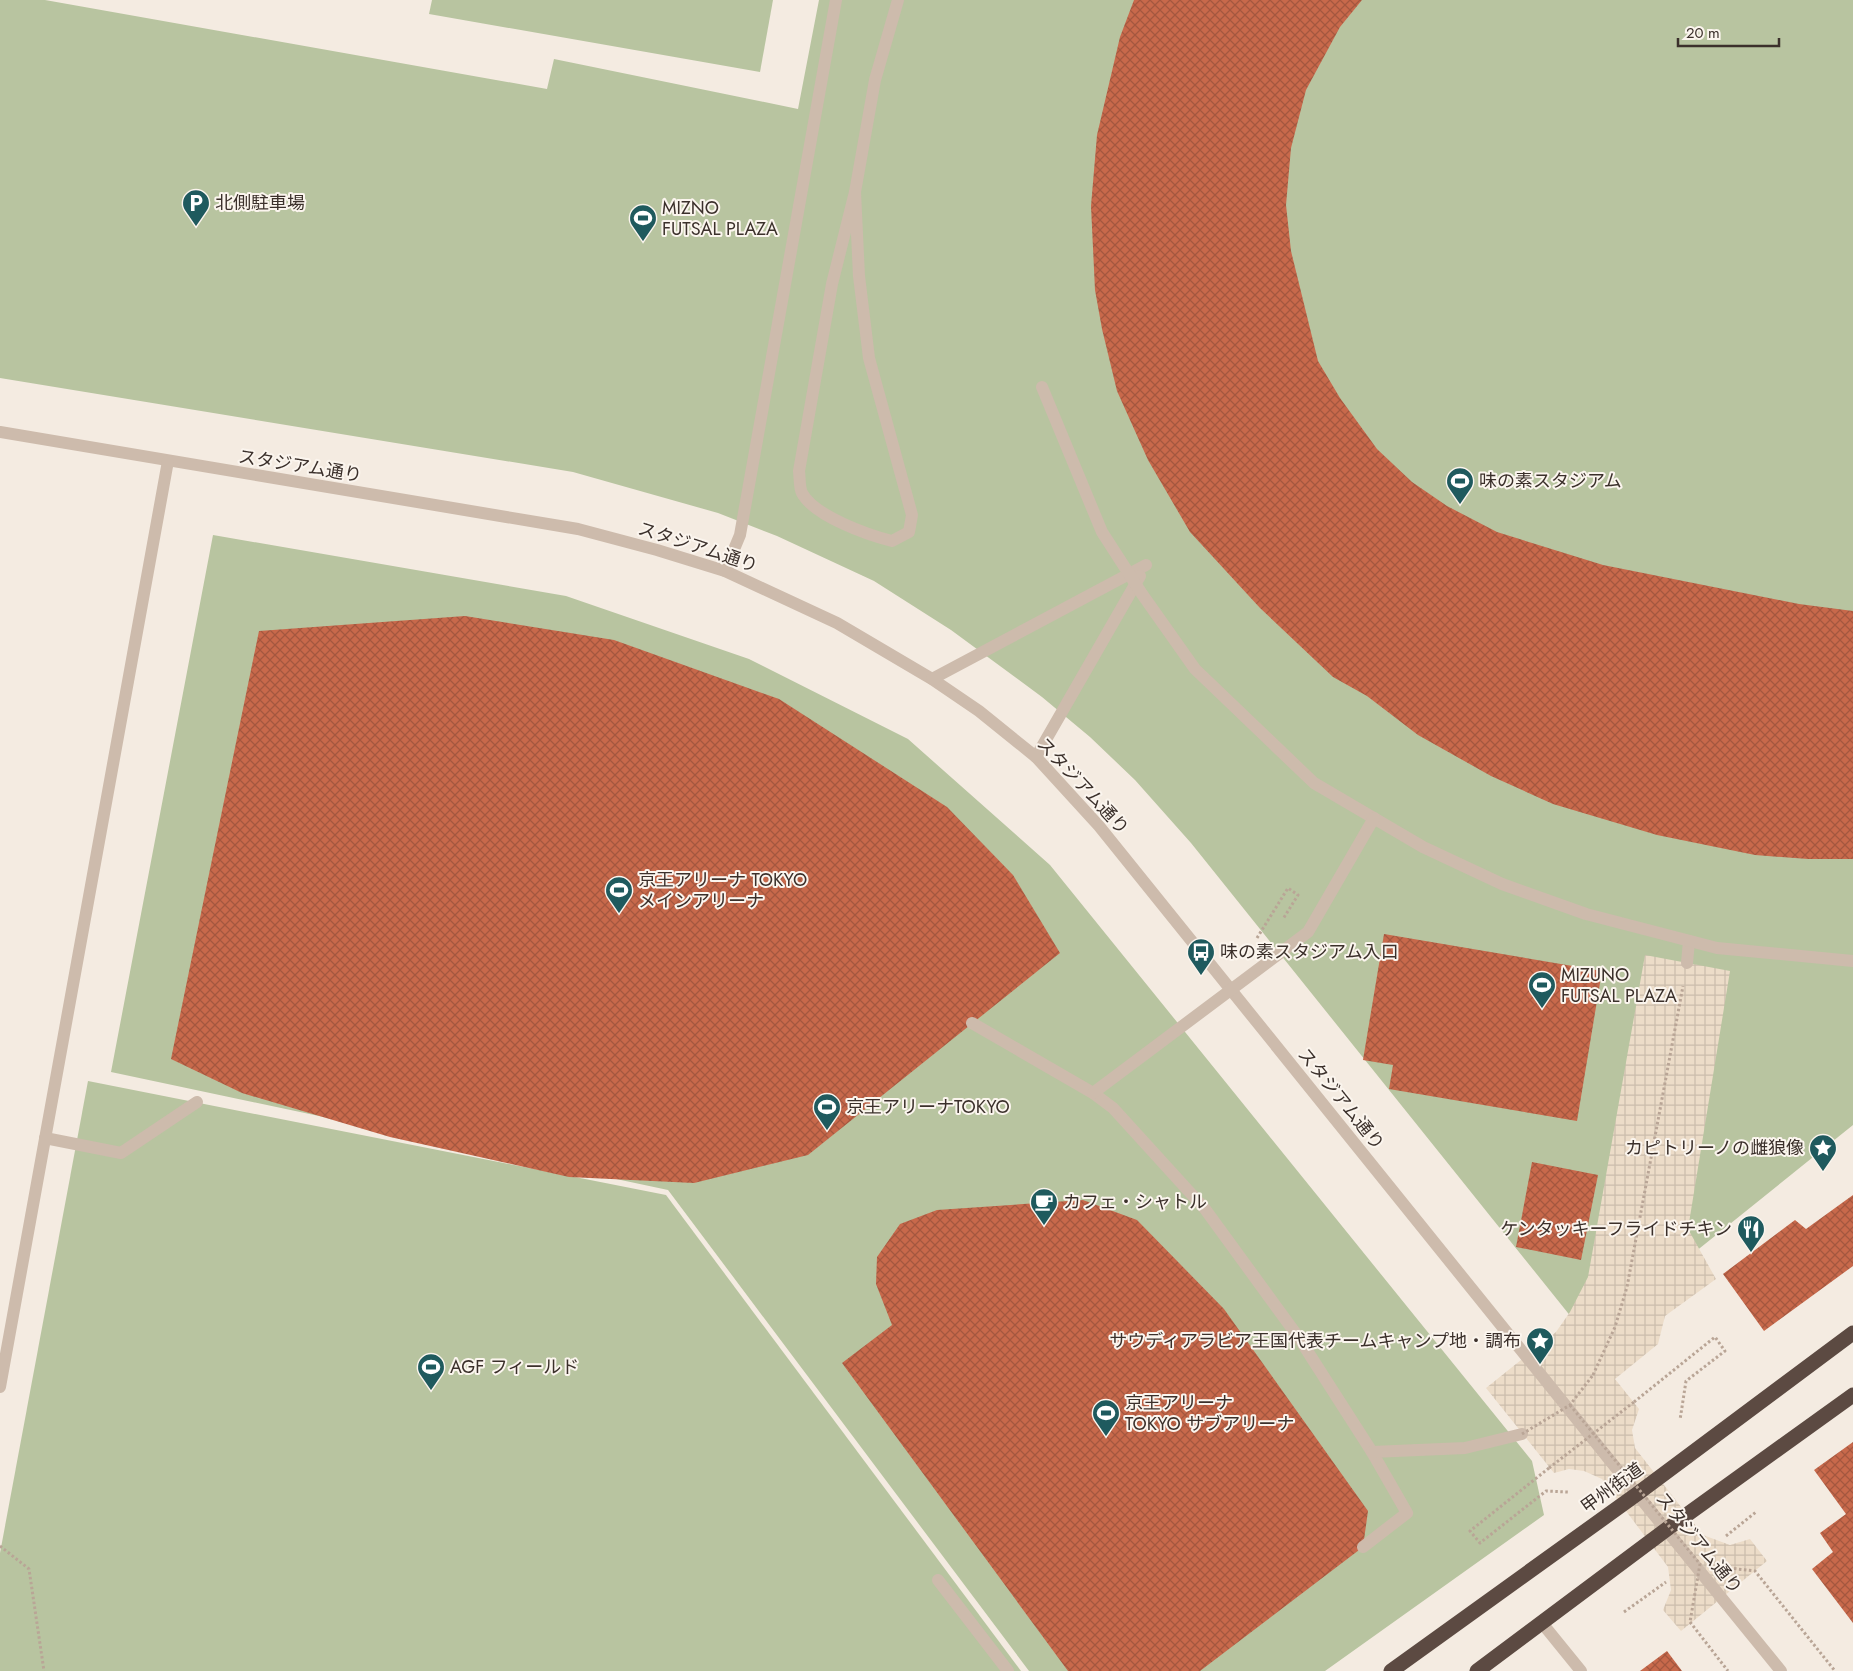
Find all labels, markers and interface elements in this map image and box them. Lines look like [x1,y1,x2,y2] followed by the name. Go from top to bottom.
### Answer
[1678,15,1779,47] scale bar
[1686,22,1720,44] text: 20 m
[181,188,211,227] parking icon: 北側駐車場
[215,190,305,216] place label: 北側駐車場
[662,195,778,242] place label: MIZNO FUTSAL PLAZA
[628,203,658,242] sports icon: MIZNO FUTSAL PLAZA
[236,443,364,489] street label: スタジアム通り
[1445,466,1475,505] sports icon: 味の素スタジアム
[1479,468,1622,494] place label: 味の素スタジアム
[635,515,761,579] street label: スタジアム通り
[1031,732,1135,840] street label: スタジアム通り
[638,867,807,914] place label: 京王アリーナ TOKYO メインアリーナ
[604,875,634,914] sports icon: 京王アリーナ TOKYO メインアリーナ
[1186,937,1216,976] bus stop icon: 味の素スタジアム入口
[1220,939,1399,965] place label: 味の素スタジアム入口
[1561,962,1677,1009] place label: MIZUNO FUTSAL PLAZA
[1527,970,1557,1009] sports icon: MIZUNO FUTSAL PLAZA
[1292,1042,1390,1156] street label: スタジアム通り
[812,1092,842,1131] sports icon: 京王アリーナTOKYO
[846,1094,1010,1120] place label: 京王アリーナTOKYO
[1808,1133,1838,1172] place icon: カピトリーノの雌狼像
[1625,1135,1804,1161] place label: カピトリーノの雌狼像
[1029,1187,1059,1226] cafe icon: カフェ・シャトル
[1063,1189,1207,1215] place label: カフェ・シャトル
[1736,1214,1766,1253] restaurant icon: ケンタッキーフライドチキン
[1500,1216,1732,1242] place label: ケンタッキーフライドチキン
[1525,1326,1555,1365] place icon: サウディアラビア王国代表チームキャンプ地・調布
[1109,1328,1521,1354] place label: サウディアラビア王国代表チームキャンプ地・調布
[416,1352,446,1391] sports icon: AGF フィールド
[450,1354,579,1380] place label: AGF フィールド
[1125,1390,1294,1437] place label: 京王アリーナ TOKYO サブアリーナ
[1091,1398,1121,1437] sports icon: 京王アリーナ TOKYO サブアリーナ
[1575,1456,1649,1520] street label: 甲州街道
[1650,1486,1748,1600] street label: スタジアム通り

